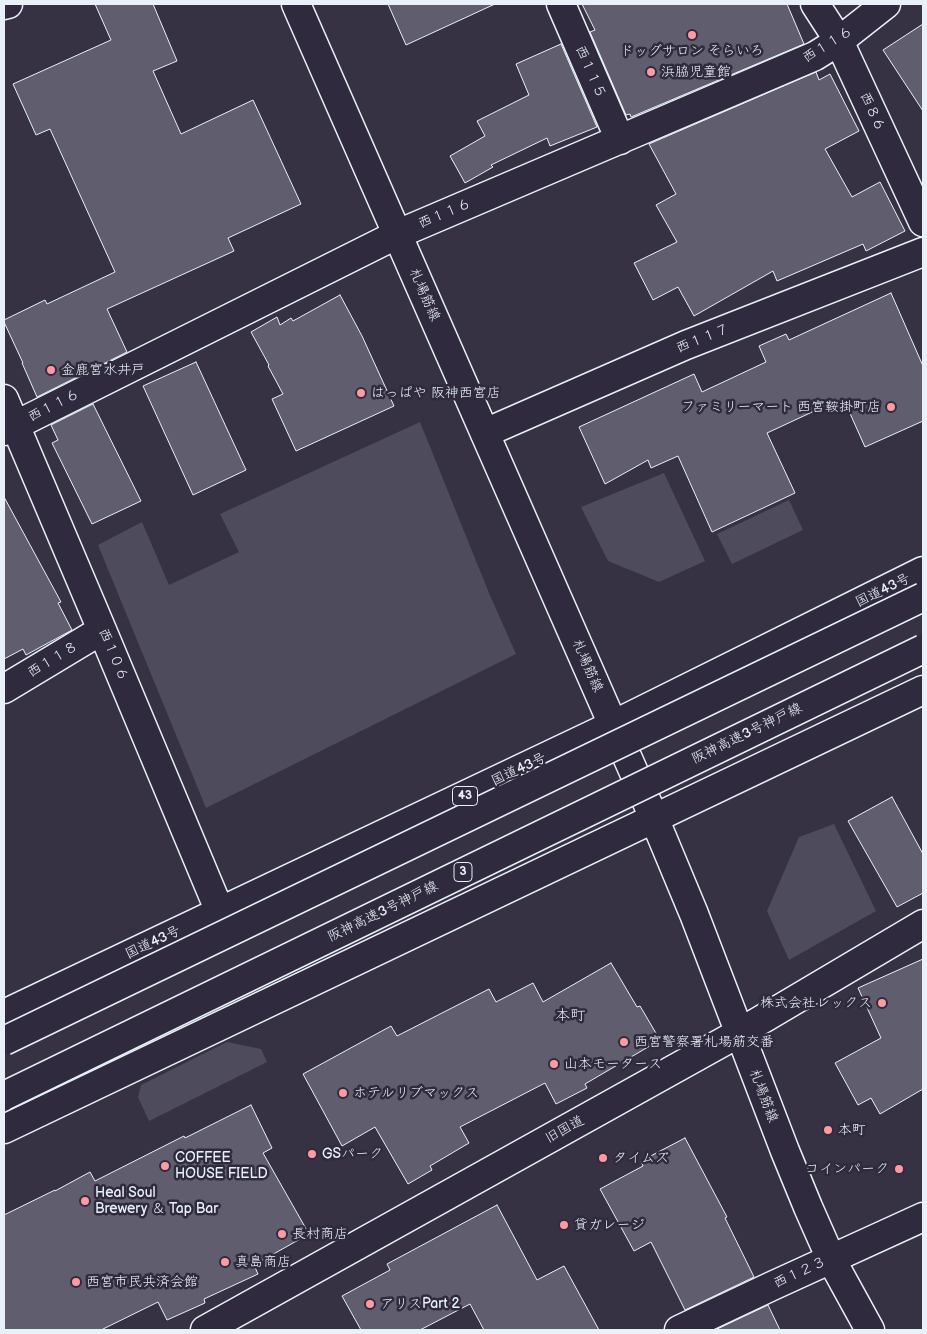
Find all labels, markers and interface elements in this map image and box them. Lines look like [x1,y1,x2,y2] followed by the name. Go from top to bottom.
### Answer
[800,23,856,67] street label: 西１１６
[686,29,698,41] marker: ドッグサロン そらいろ
[571,43,609,101] street label: 西１１５
[620,43,764,59] place label: ドッグサロン そらいろ
[661,64,731,80] place label: 浜脇児童館
[645,66,657,78] marker: 浜脇児童館
[856,89,888,135] street label: 西８６
[416,195,474,233] street label: 西１１６
[405,266,443,324] street label: 札場筋線
[674,321,732,357] street label: 西１１７
[61,362,145,378] place label: 金鹿宮水井戸
[45,364,57,376] marker: 金鹿宮水井戸
[371,385,501,401] place label: はっぱや 阪神西宮店
[25,386,83,426] street label: 西１１６
[355,387,367,399] marker: はっぱや 阪神西宮店
[681,399,881,415] place label: ファミリーマート 西宮鞍掛町店
[885,401,897,413] marker: ファミリーマート 西宮鞍掛町店
[853,570,913,612] street label: 国道43号
[94,626,132,684] street label: 西１０６
[568,637,606,695] street label: 札場筋線
[25,638,81,682] street label: 西１１８
[689,700,805,768] street label: 阪神高速3号神戸線
[489,750,549,790] street label: 国道43号
[452,786,478,806] road number: 43
[454,862,472,882] road number: 3
[325,878,441,946] street label: 阪神高速3号神戸線
[123,923,183,963] street label: 国道43号
[760,995,872,1011] place label: 株式会社レックス
[876,997,888,1009] marker: 株式会社レックス
[555,1007,585,1025] district label: 本町
[634,1034,774,1050] place label: 西宮警察署札場筋交番
[618,1036,630,1048] marker: 西宮警察署札場筋交番
[564,1056,662,1072] place label: 山本モータース
[548,1058,560,1070] marker: 山本モータース
[745,1067,781,1125] street label: 札場筋線
[353,1085,479,1101] place label: ホテルリブマックス
[337,1087,349,1099] marker: ホテルリブマックス
[543,1112,587,1148] street label: 旧国道
[838,1122,866,1138] place label: 本町
[822,1124,834,1136] marker: 本町
[322,1146,383,1162] place label: GSパーク
[306,1148,318,1160] marker: GSパーク
[175,1150,268,1182] place label: COFFEE HOUSE FIELD
[613,1150,669,1166] place label: タイムズ
[597,1152,609,1164] marker: タイムズ
[159,1160,171,1172] marker: COFFEE HOUSE FIELD
[805,1161,889,1177] place label: コインパーク
[893,1163,905,1175] marker: コインパーク
[95,1185,218,1218] place label: Heal Soul Brewery ＆ Tap Bar
[79,1195,91,1207] marker: Heal Soul Brewery ＆ Tap Bar
[574,1217,645,1233] place label: 貸ガレージ
[558,1219,570,1231] marker: 貸ガレージ
[292,1226,348,1242] place label: 長村商店
[276,1228,288,1240] marker: 長村商店
[235,1254,291,1270] place label: 真島商店
[771,1254,829,1292] street label: 西１２３
[219,1256,231,1268] marker: 真島商店
[86,1274,198,1290] place label: 西宮市民共済会館
[70,1276,82,1288] marker: 西宮市民共済会館
[380,1296,460,1312] place label: アリスPart 2
[364,1298,376,1310] marker: アリスPart 2

